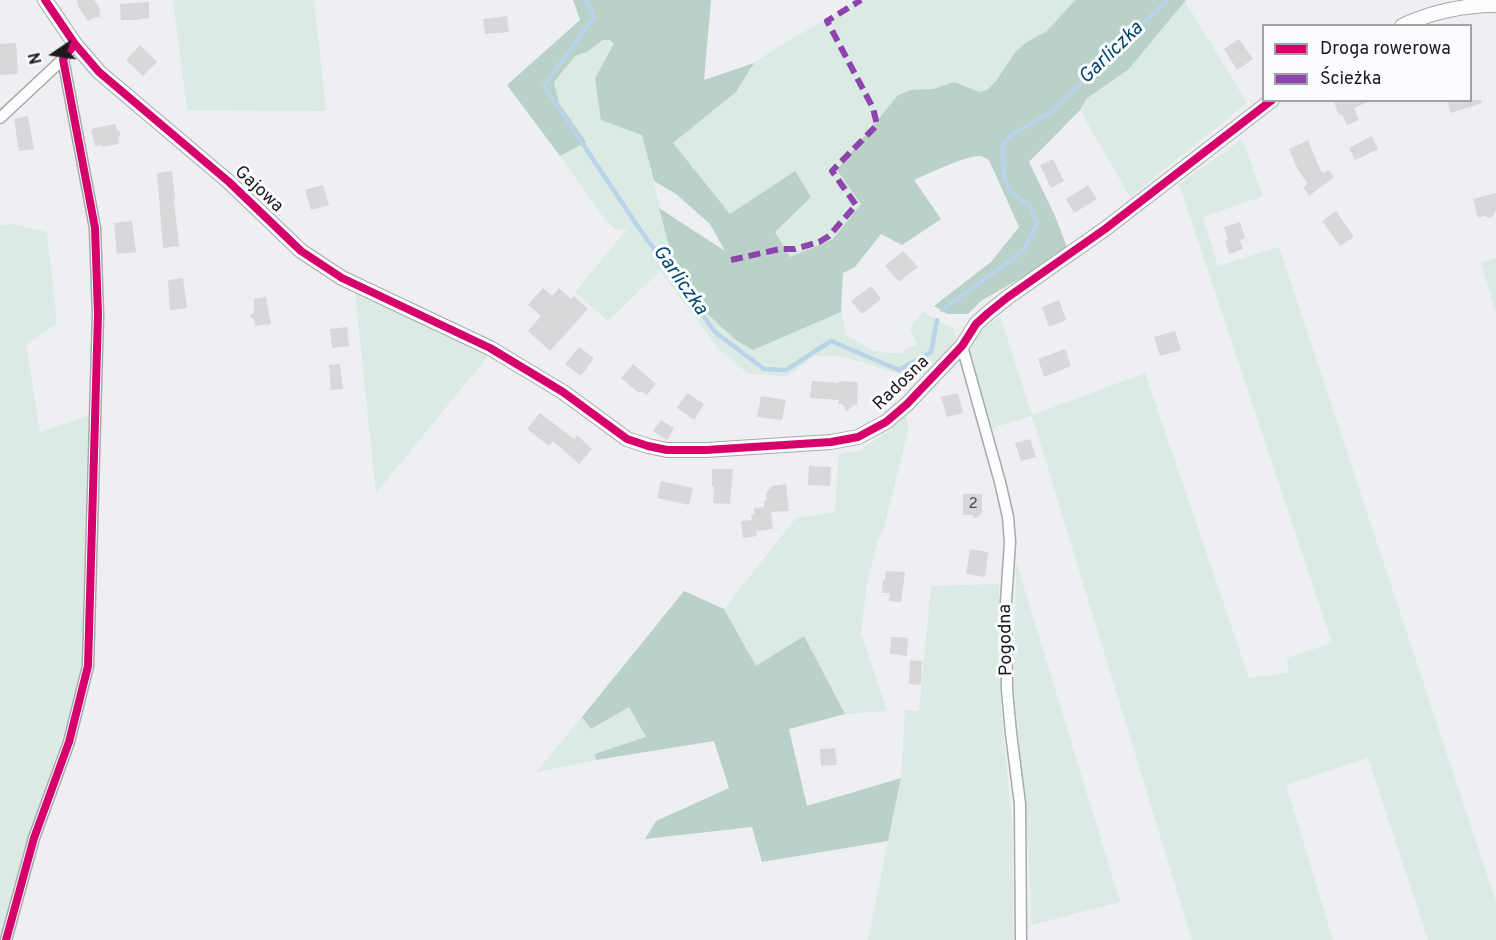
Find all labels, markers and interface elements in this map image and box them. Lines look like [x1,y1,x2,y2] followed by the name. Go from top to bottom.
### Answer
[1075,18,1149,90] water label: Garliczka
[24,24,84,84] north arrow
[1262,24,1472,102] legend
[1320,38,1451,61] text: Droga rowerowa
[25,50,47,66] text: N
[1320,68,1381,91] text: Ścieżka
[229,162,287,218] street label: Gajowa
[646,241,712,321] water label: Garliczka
[869,352,935,416] street label: Radosna
[968,496,978,514] house number: 2
[996,604,1018,676] street label: Pogodna

